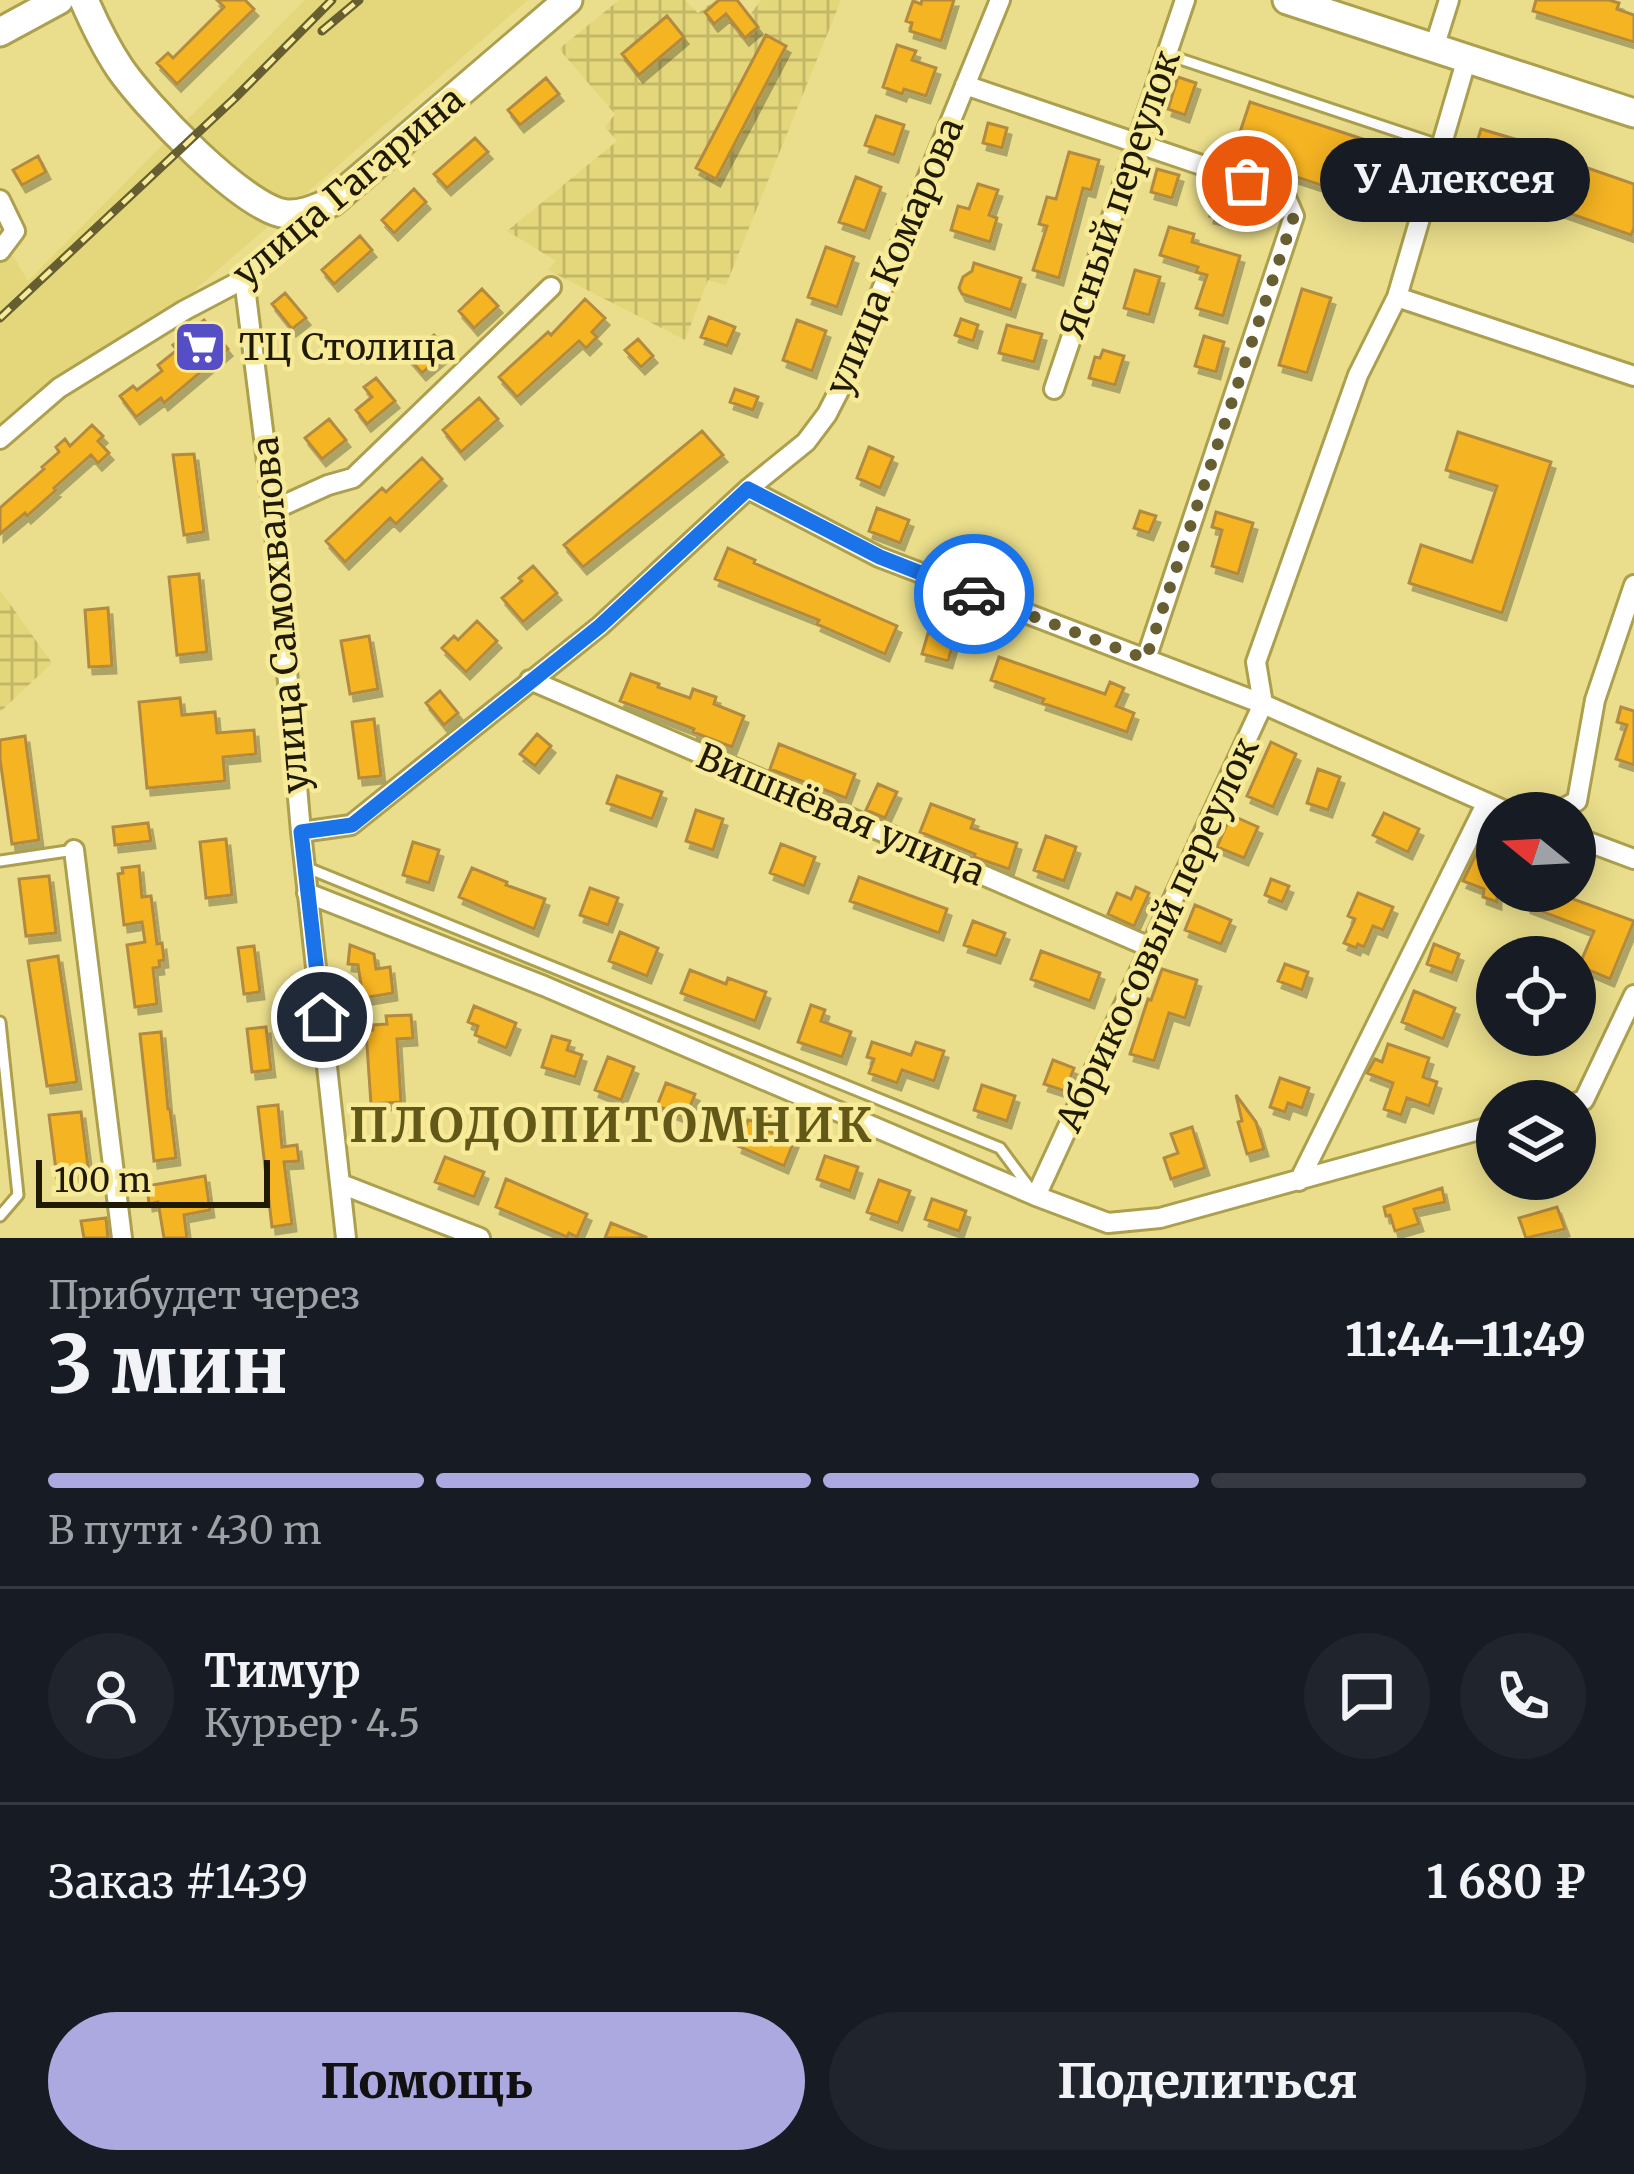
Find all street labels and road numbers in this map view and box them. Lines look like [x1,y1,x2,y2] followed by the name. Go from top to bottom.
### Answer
[1049,44,1190,344] street label: Ясный переулок
[224,77,473,296] street label: улица Гагарина
[816,111,973,402] street label: улица Комарова
[242,435,319,795] street label: улица Самохвалова
[1046,730,1269,1139] street label: Абрикосовый переулок
[690,733,992,895] street label: Вишнёвая улица

